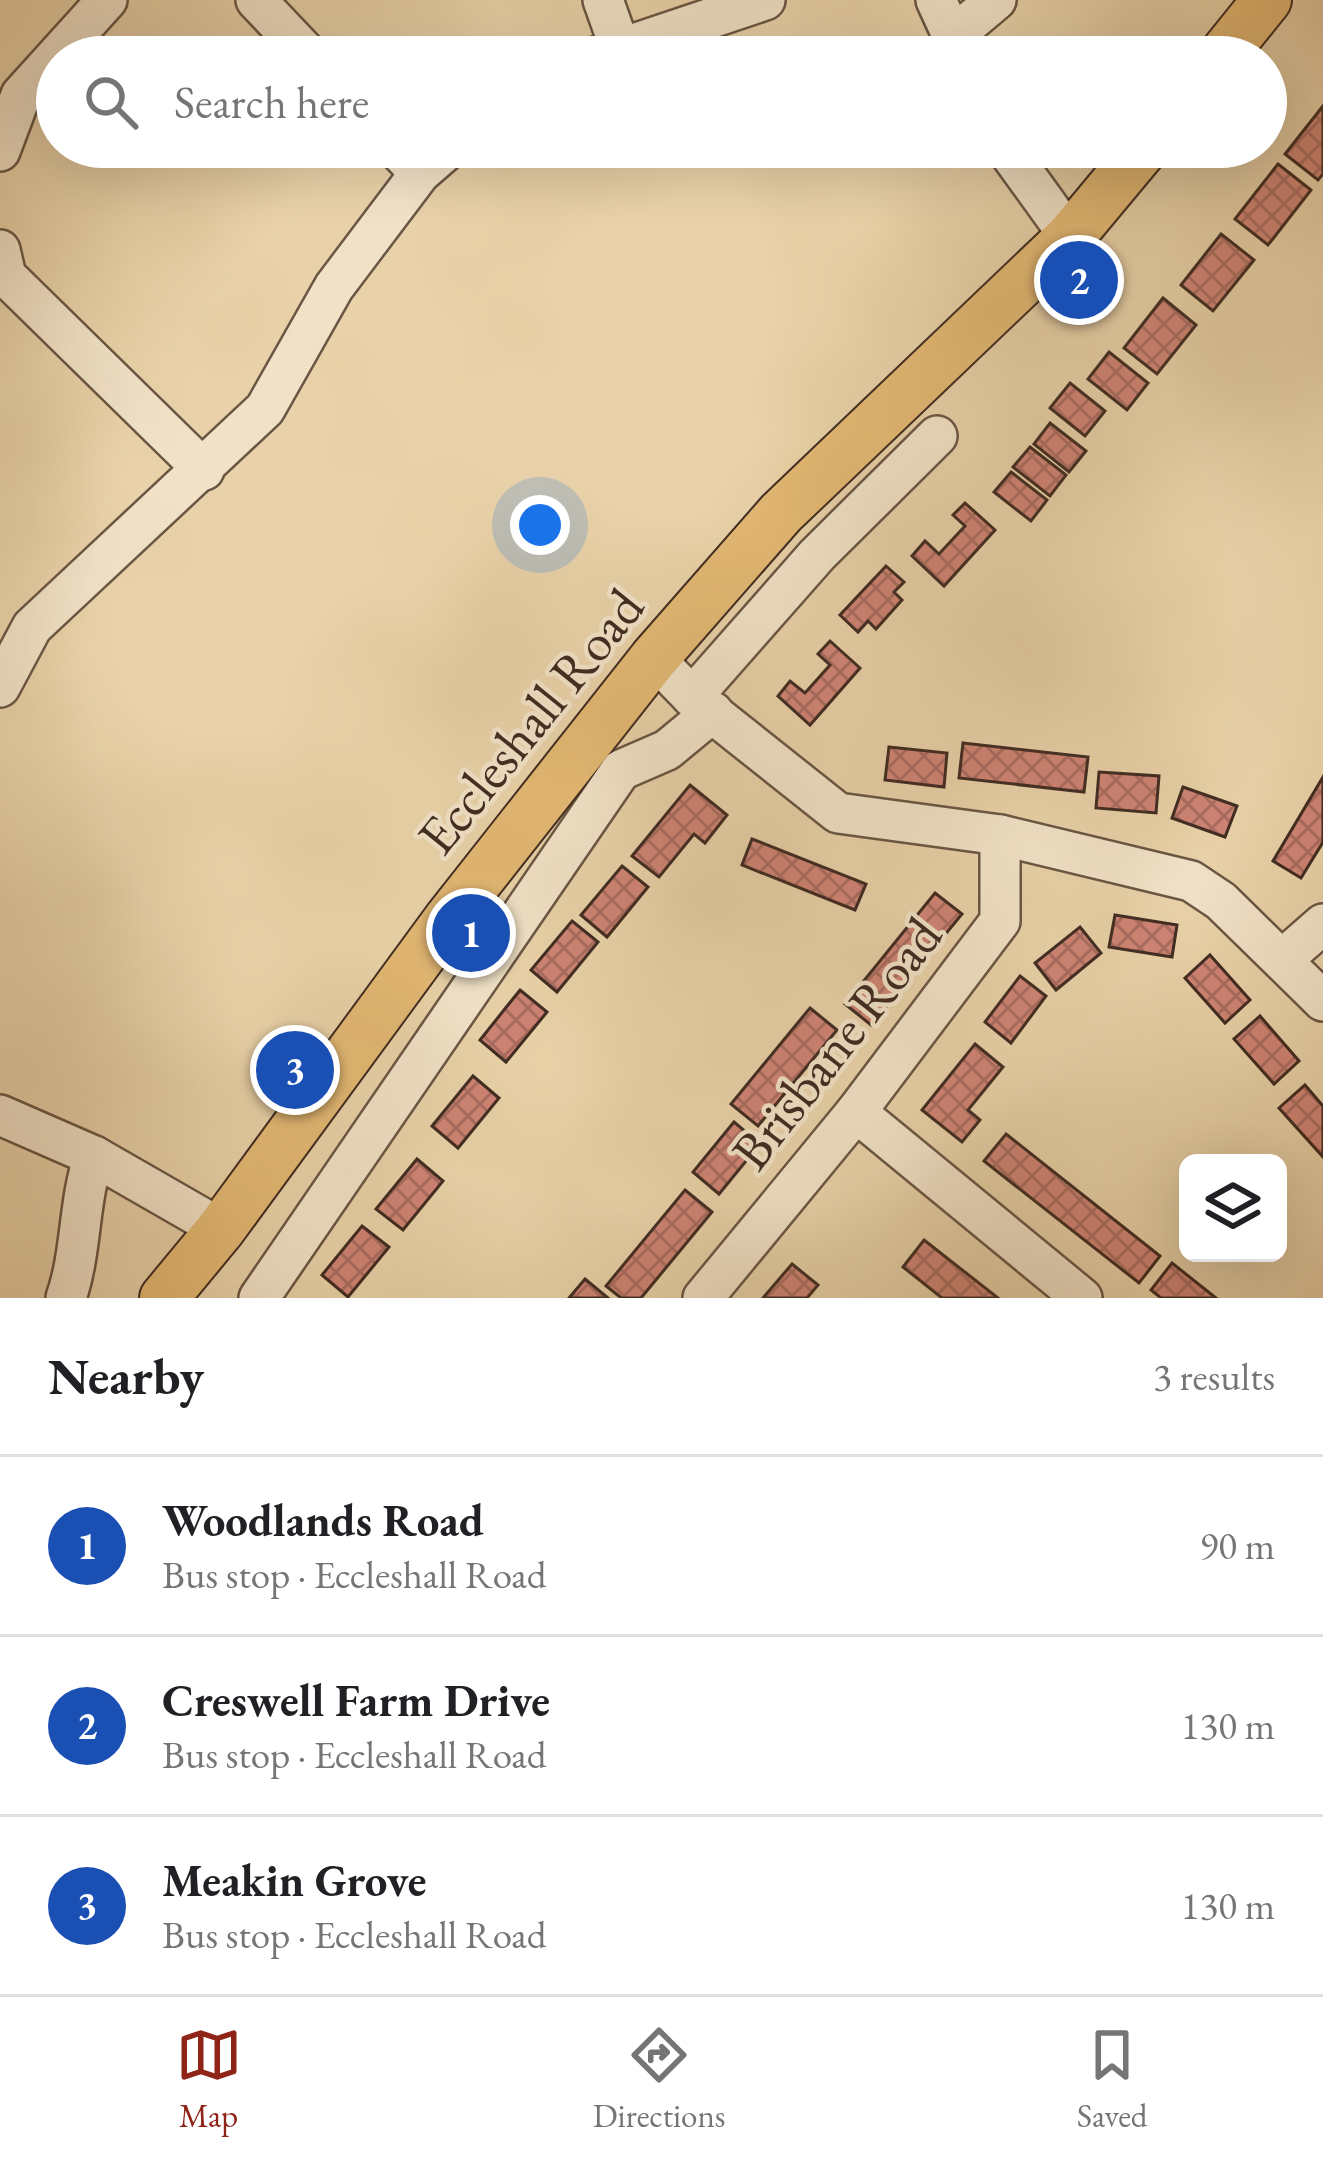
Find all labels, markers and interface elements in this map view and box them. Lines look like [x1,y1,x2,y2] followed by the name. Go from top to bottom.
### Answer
[36,36,1287,168] search box
[78,69,144,135] icon: search
[174,73,369,131] text: Search here
[1040,235,1118,325] pin: 2
[510,495,570,555] your location
[401,573,659,868] street label: Eccleshall Road
[432,888,510,978] pin: 1
[715,902,957,1184] street label: Brisbane Road
[256,1025,334,1115] pin: 3
[1179,1154,1287,1262] map controls
[1179,1154,1287,1262] button: layers
[48,1343,204,1409] text: Nearby
[1153,1351,1275,1402] text: 3 results
[162,1491,484,1549] text: Woodlands Road
[77,1520,97,1571] text: 1
[1199,1520,1275,1571] text: 90 m
[162,1549,547,1600] text: Bus stop · Eccleshall Road
[162,1671,550,1729] text: Creswell Farm Drive
[77,1700,97,1751] text: 2
[1181,1700,1275,1751] text: 130 m
[162,1729,547,1780] text: Bus stop · Eccleshall Road
[162,1851,426,1909] text: Meakin Grove
[77,1880,97,1931] text: 3
[1181,1880,1275,1931] text: 130 m
[162,1909,547,1960] text: Bus stop · Eccleshall Road
[176,2022,242,2137] tab: Map
[593,2022,726,2137] tab: Directions
[1077,2022,1147,2137] tab: Saved

